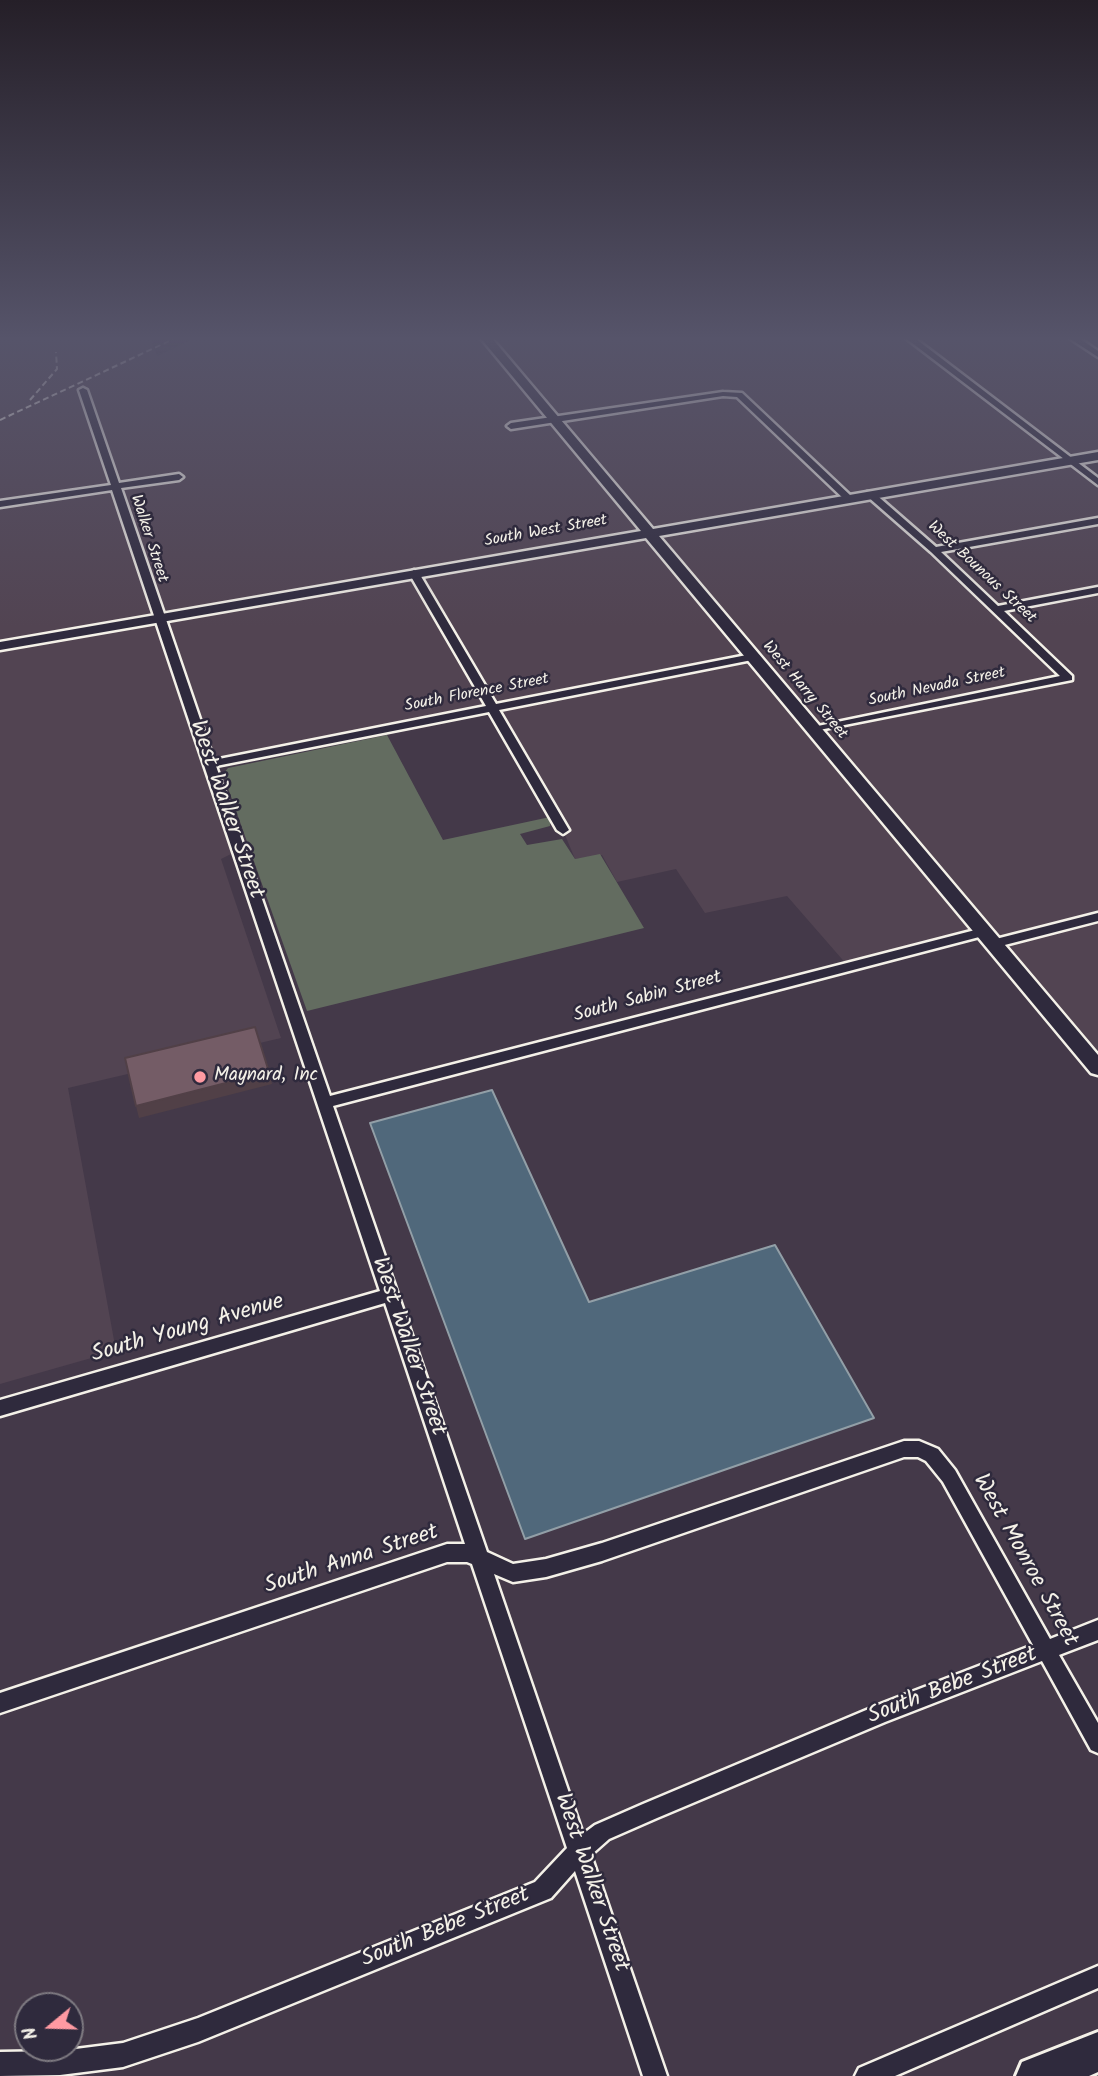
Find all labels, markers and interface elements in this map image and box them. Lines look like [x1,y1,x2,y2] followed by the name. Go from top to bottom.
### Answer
[125,493,171,585] street label: Walker Street
[483,512,609,552] street label: South West Street
[923,518,1039,628] street label: West Bounous Street
[757,638,851,744] street label: West Harry Street
[867,664,1007,712] street label: South Nevada Street
[403,671,551,717] street label: South Florence Street
[182,717,268,903] street label: West Walker Street
[571,967,725,1029] street label: South Sabin Street
[214,1066,318,1088] place label: Maynard, Inc
[192,1069,208,1085] marker: Maynard, Inc
[364,1254,450,1440] street label: West Walker Street
[89,1289,287,1371] street label: South Young Avenue
[965,1470,1083,1652] street label: West Monroe Street
[262,1520,442,1602] street label: South Anna Street
[864,1642,1042,1732] street label: South Bebe Street
[547,1790,633,1976] street label: West Walker Street
[358,1883,534,1975] street label: South Bebe Street
[14,1992,84,2062] north arrow
[15,2023,47,2044] text: N

